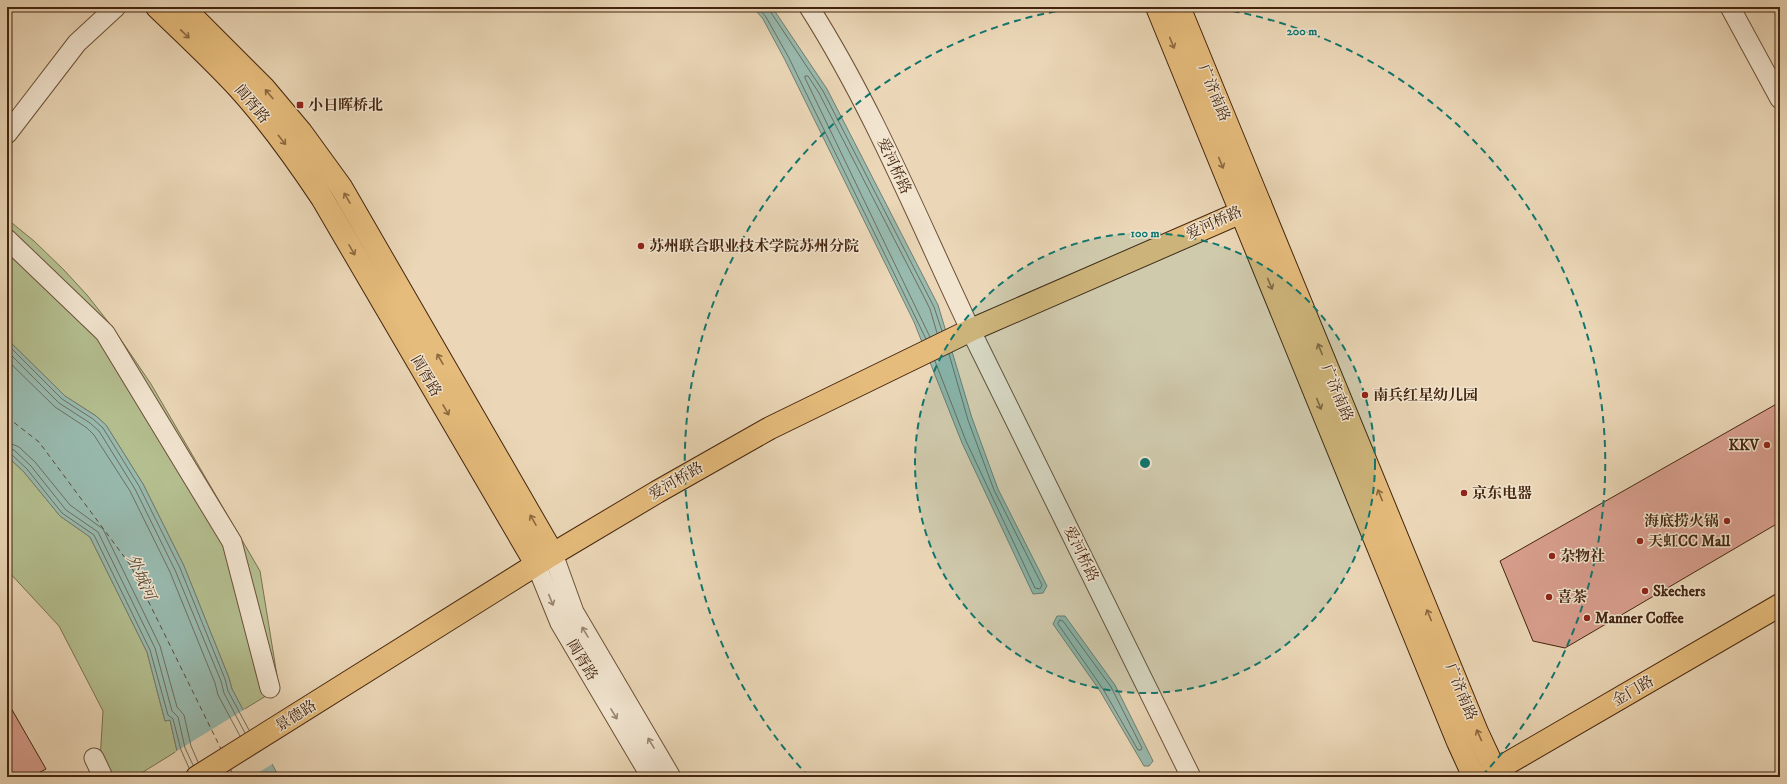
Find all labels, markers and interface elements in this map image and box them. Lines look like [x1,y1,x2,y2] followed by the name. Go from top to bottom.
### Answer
[1287,24,1317,39] text: 200 m
[180,29,190,39] one-way arrow
[1168,37,1176,49] one-way arrow
[1194,62,1234,124] street label: 广济南路
[230,81,274,127] street label: 阊胥路
[265,89,274,99] one-way arrow
[308,96,383,115] place label: 小日晖桥北
[295,100,305,110] marker: 小日晖桥北
[277,135,286,146] one-way arrow
[873,135,915,197] street label: 爱河桥路
[1217,157,1225,169] one-way arrow
[342,192,350,204] one-way arrow
[1183,202,1245,244] street label: 爱河桥路
[1131,226,1159,241] text: 100 m
[649,237,859,256] place label: 苏州联合职业技术学院苏州分院
[636,241,646,251] marker: 苏州联合职业技术学院苏州分院
[348,244,356,256] one-way arrow
[1267,277,1274,289] one-way arrow
[1315,344,1323,356] one-way arrow
[407,352,445,400] street label: 阊胥路
[435,353,443,365] one-way arrow
[1317,362,1357,424] street label: 广济南路
[1373,386,1478,405] place label: 南兵红星幼儿园
[1360,390,1370,400] marker: 南兵红星幼儿园
[1316,398,1324,410] one-way arrow
[442,404,450,415] one-way arrow
[1728,436,1760,455] place label: KKV
[1762,440,1772,450] marker: KKV
[1138,456,1152,470] centre of rings
[645,458,707,504] street label: 爱河桥路
[1472,484,1532,503] place label: 京东电器
[1459,488,1469,498] marker: 京东电器
[1375,490,1383,502] one-way arrow
[1644,512,1719,531] place label: 海底捞火锅
[529,514,537,526] one-way arrow
[1722,516,1732,526] marker: 海底捞火锅
[1059,523,1103,585] street label: 爱河桥路
[1648,532,1731,551] place label: 天虹CC Mall
[1635,536,1645,546] marker: 天虹CC Mall
[1560,547,1605,566] place label: 杂物社
[122,551,161,606] water label: 外城河
[1547,551,1557,561] marker: 杂物社
[1653,582,1705,601] place label: Skechers
[1640,586,1650,596] marker: Skechers
[1557,588,1587,607] place label: 喜茶
[1544,592,1554,602] marker: 喜茶
[547,594,555,606] one-way arrow
[1595,609,1685,628] place label: Manner Coffee
[1425,610,1433,622] one-way arrow
[1582,613,1592,623] marker: Manner Coffee
[580,626,588,638] one-way arrow
[562,636,602,684] street label: 阊胥路
[1441,661,1481,723] street label: 广济南路
[1609,672,1657,710] street label: 金门路
[272,696,320,736] street label: 景德路
[610,708,618,720] one-way arrow
[1475,730,1482,742] one-way arrow
[647,737,655,749] one-way arrow

